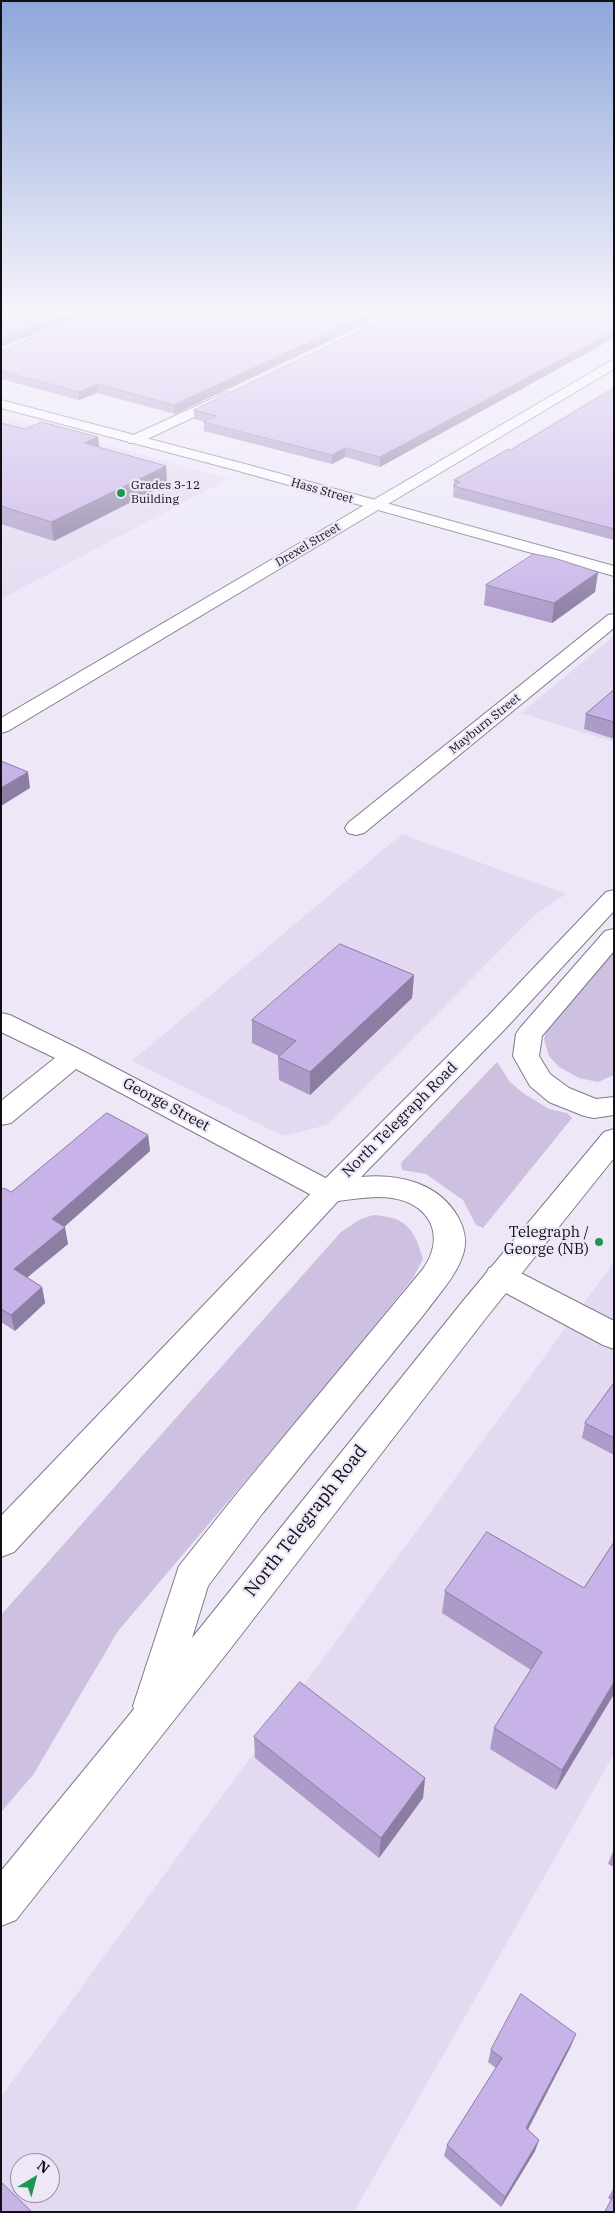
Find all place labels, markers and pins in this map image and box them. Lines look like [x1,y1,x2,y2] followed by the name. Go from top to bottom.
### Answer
[131,479,200,507] place label: Grades 3-12 Building
[115,487,127,499] marker: Grades 3-12 Building
[504,1224,589,1259] place label: Telegraph / George (NB)
[593,1236,605,1248] marker: Telegraph / George (NB)

